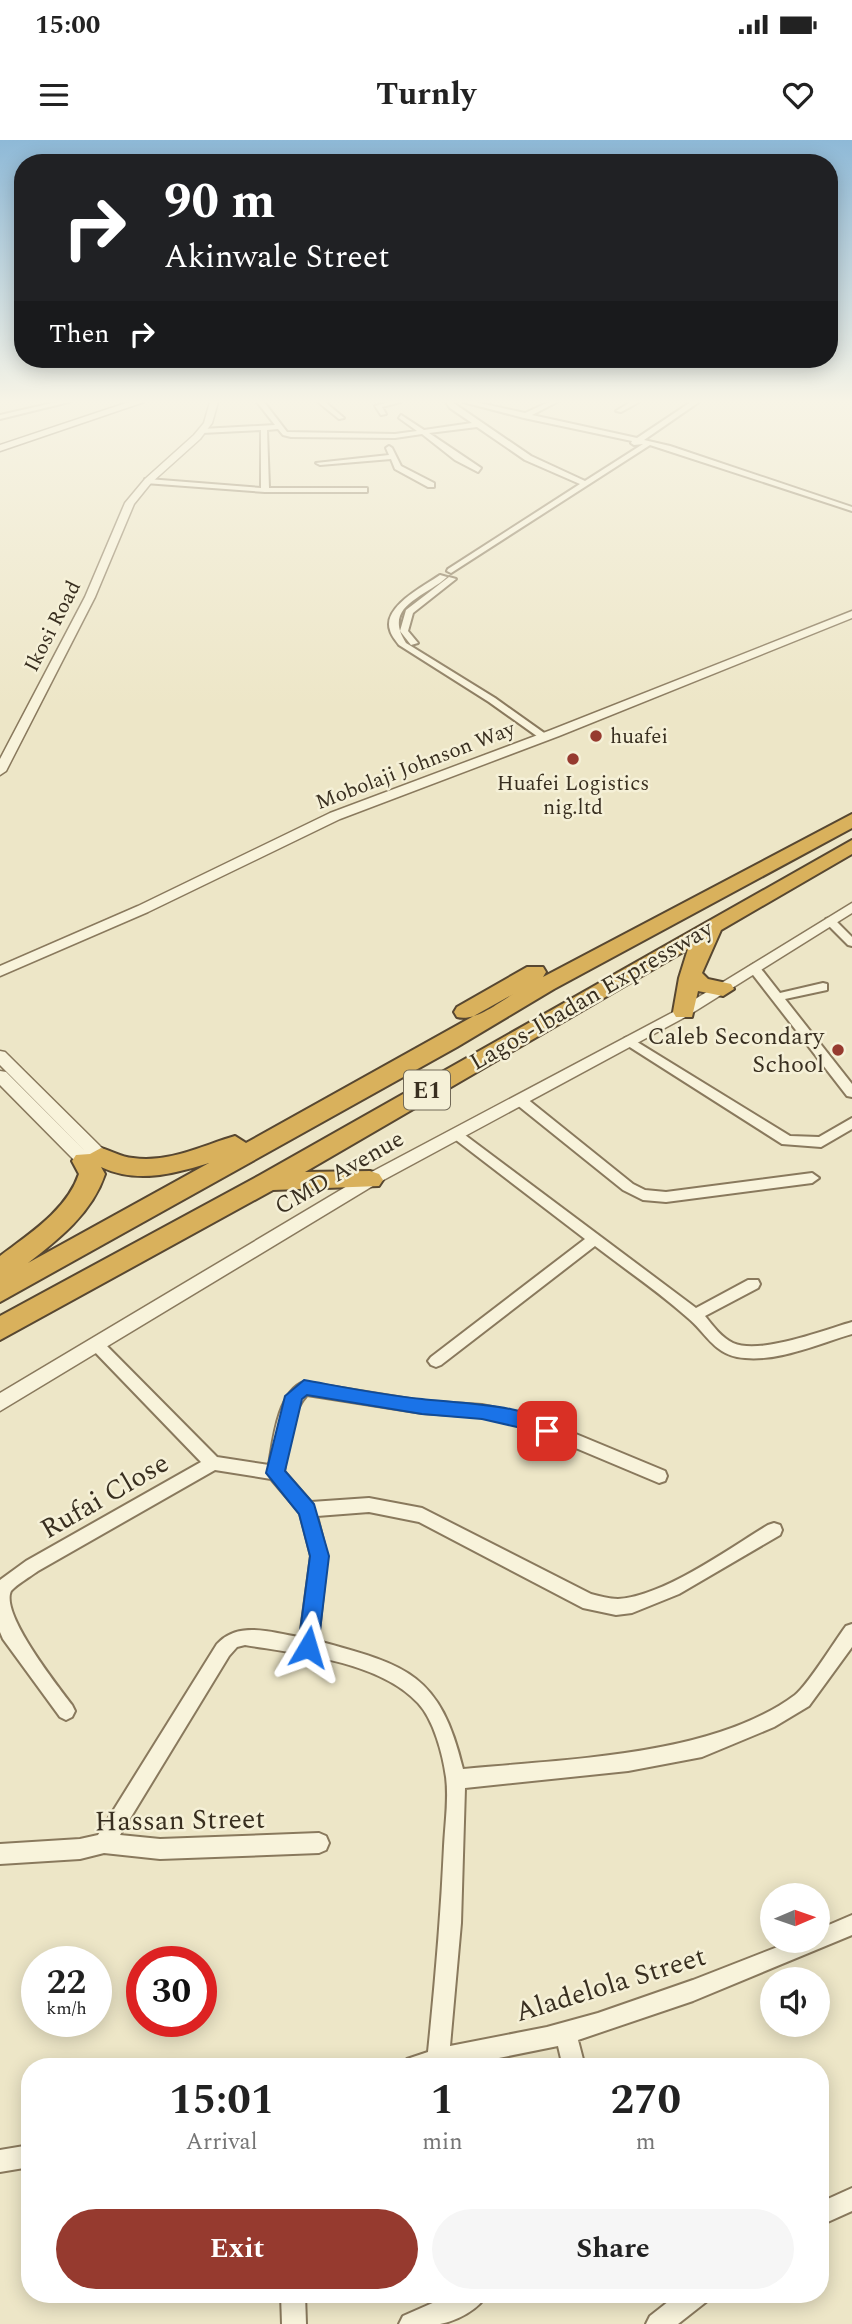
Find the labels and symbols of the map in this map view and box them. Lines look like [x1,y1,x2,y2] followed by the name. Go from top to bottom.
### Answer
[16,575,90,678] street label: Ikosi Road
[311,713,521,819] street label: Mobolaji Johnson Way
[610,721,668,753] place label: huafei
[588,728,604,744] marker: huafei
[565,751,581,767] marker: Huafei Logistics nig.ltd
[497,768,649,824] place label: Huafei Logistics nig.ltd
[463,911,721,1080] street label: Lagos-Ibadan Expressway
[647,1019,825,1083] place label: Caleb Secondary School
[830,1042,846,1058] marker: Caleb Secondary School
[404,1071,450,1110] road number: E1
[268,1121,411,1225] street label: CMD Avenue
[517,1401,577,1461] pin
[32,1442,177,1551] street label: Rufai Close
[271,1610,345,1684] position arrow
[94,1798,266,1843] street label: Hassan Street
[760,1883,830,1953] north arrow
[510,1935,711,2034] street label: Aladelola Street
[126,1946,217,2037] speed limit sign: 30

